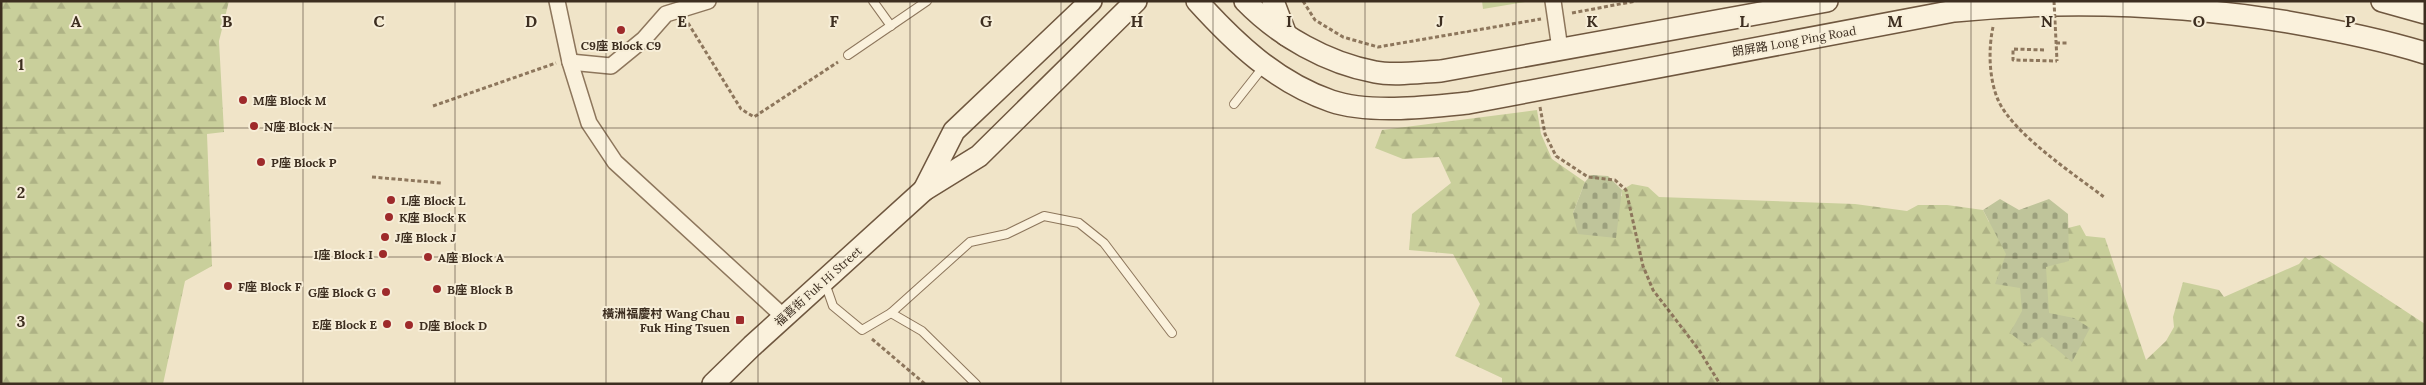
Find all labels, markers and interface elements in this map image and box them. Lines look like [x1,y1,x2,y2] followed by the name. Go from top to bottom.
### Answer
[71,11,82,31] text: A
[222,11,233,31] text: B
[373,11,385,31] text: C
[525,11,537,31] text: D
[677,11,687,31] text: E
[829,11,839,31] text: F
[980,11,992,31] text: G
[1131,11,1144,31] text: H
[1286,11,1292,31] text: I
[1436,11,1444,31] text: J
[1586,11,1598,31] text: K
[1739,11,1749,31] text: L
[1887,11,1903,31] text: M
[2041,11,2053,31] text: N
[2193,11,2205,31] text: O
[2345,11,2355,31] text: P
[1731,23,1857,59] street label: 朗屏路 Long Ping Road
[615,24,627,36] marker: C9座 Block C9
[581,38,661,53] place label: C9座 Block C9
[18,54,24,74] text: 1
[253,93,327,108] place label: M座 Block M
[237,94,249,106] marker: M座 Block M
[264,119,333,134] place label: N座 Block N
[248,120,260,132] marker: N座 Block N
[271,155,337,170] place label: P座 Block P
[255,156,267,168] marker: P座 Block P
[17,182,25,202] text: 2
[401,193,466,208] place label: L座 Block L
[385,194,397,206] marker: L座 Block L
[399,210,467,225] place label: K座 Block K
[383,211,395,223] marker: K座 Block K
[395,230,456,245] place label: J座 Block J
[379,231,391,243] marker: J座 Block J
[771,243,865,329] street label: 福喜街 Fuk Hi Street
[314,247,373,262] place label: I座 Block I
[377,248,389,260] marker: I座 Block I
[438,250,504,265] place label: A座 Block A
[422,251,434,263] marker: A座 Block A
[238,279,302,294] place label: F座 Block F
[222,280,234,292] marker: F座 Block F
[447,282,513,297] place label: B座 Block B
[431,283,443,295] marker: B座 Block B
[308,285,376,300] place label: G座 Block G
[380,286,392,298] marker: G座 Block G
[602,306,731,335] place label: 橫洲福慶村 Wang Chau Fuk Hing Tsuen
[17,311,26,331] text: 3
[734,314,746,326] marker: 橫洲福慶村 Wang Chau Fuk Hing Tsuen
[312,317,377,332] place label: E座 Block E
[381,318,393,330] marker: E座 Block E
[419,318,487,333] place label: D座 Block D
[403,319,415,331] marker: D座 Block D

